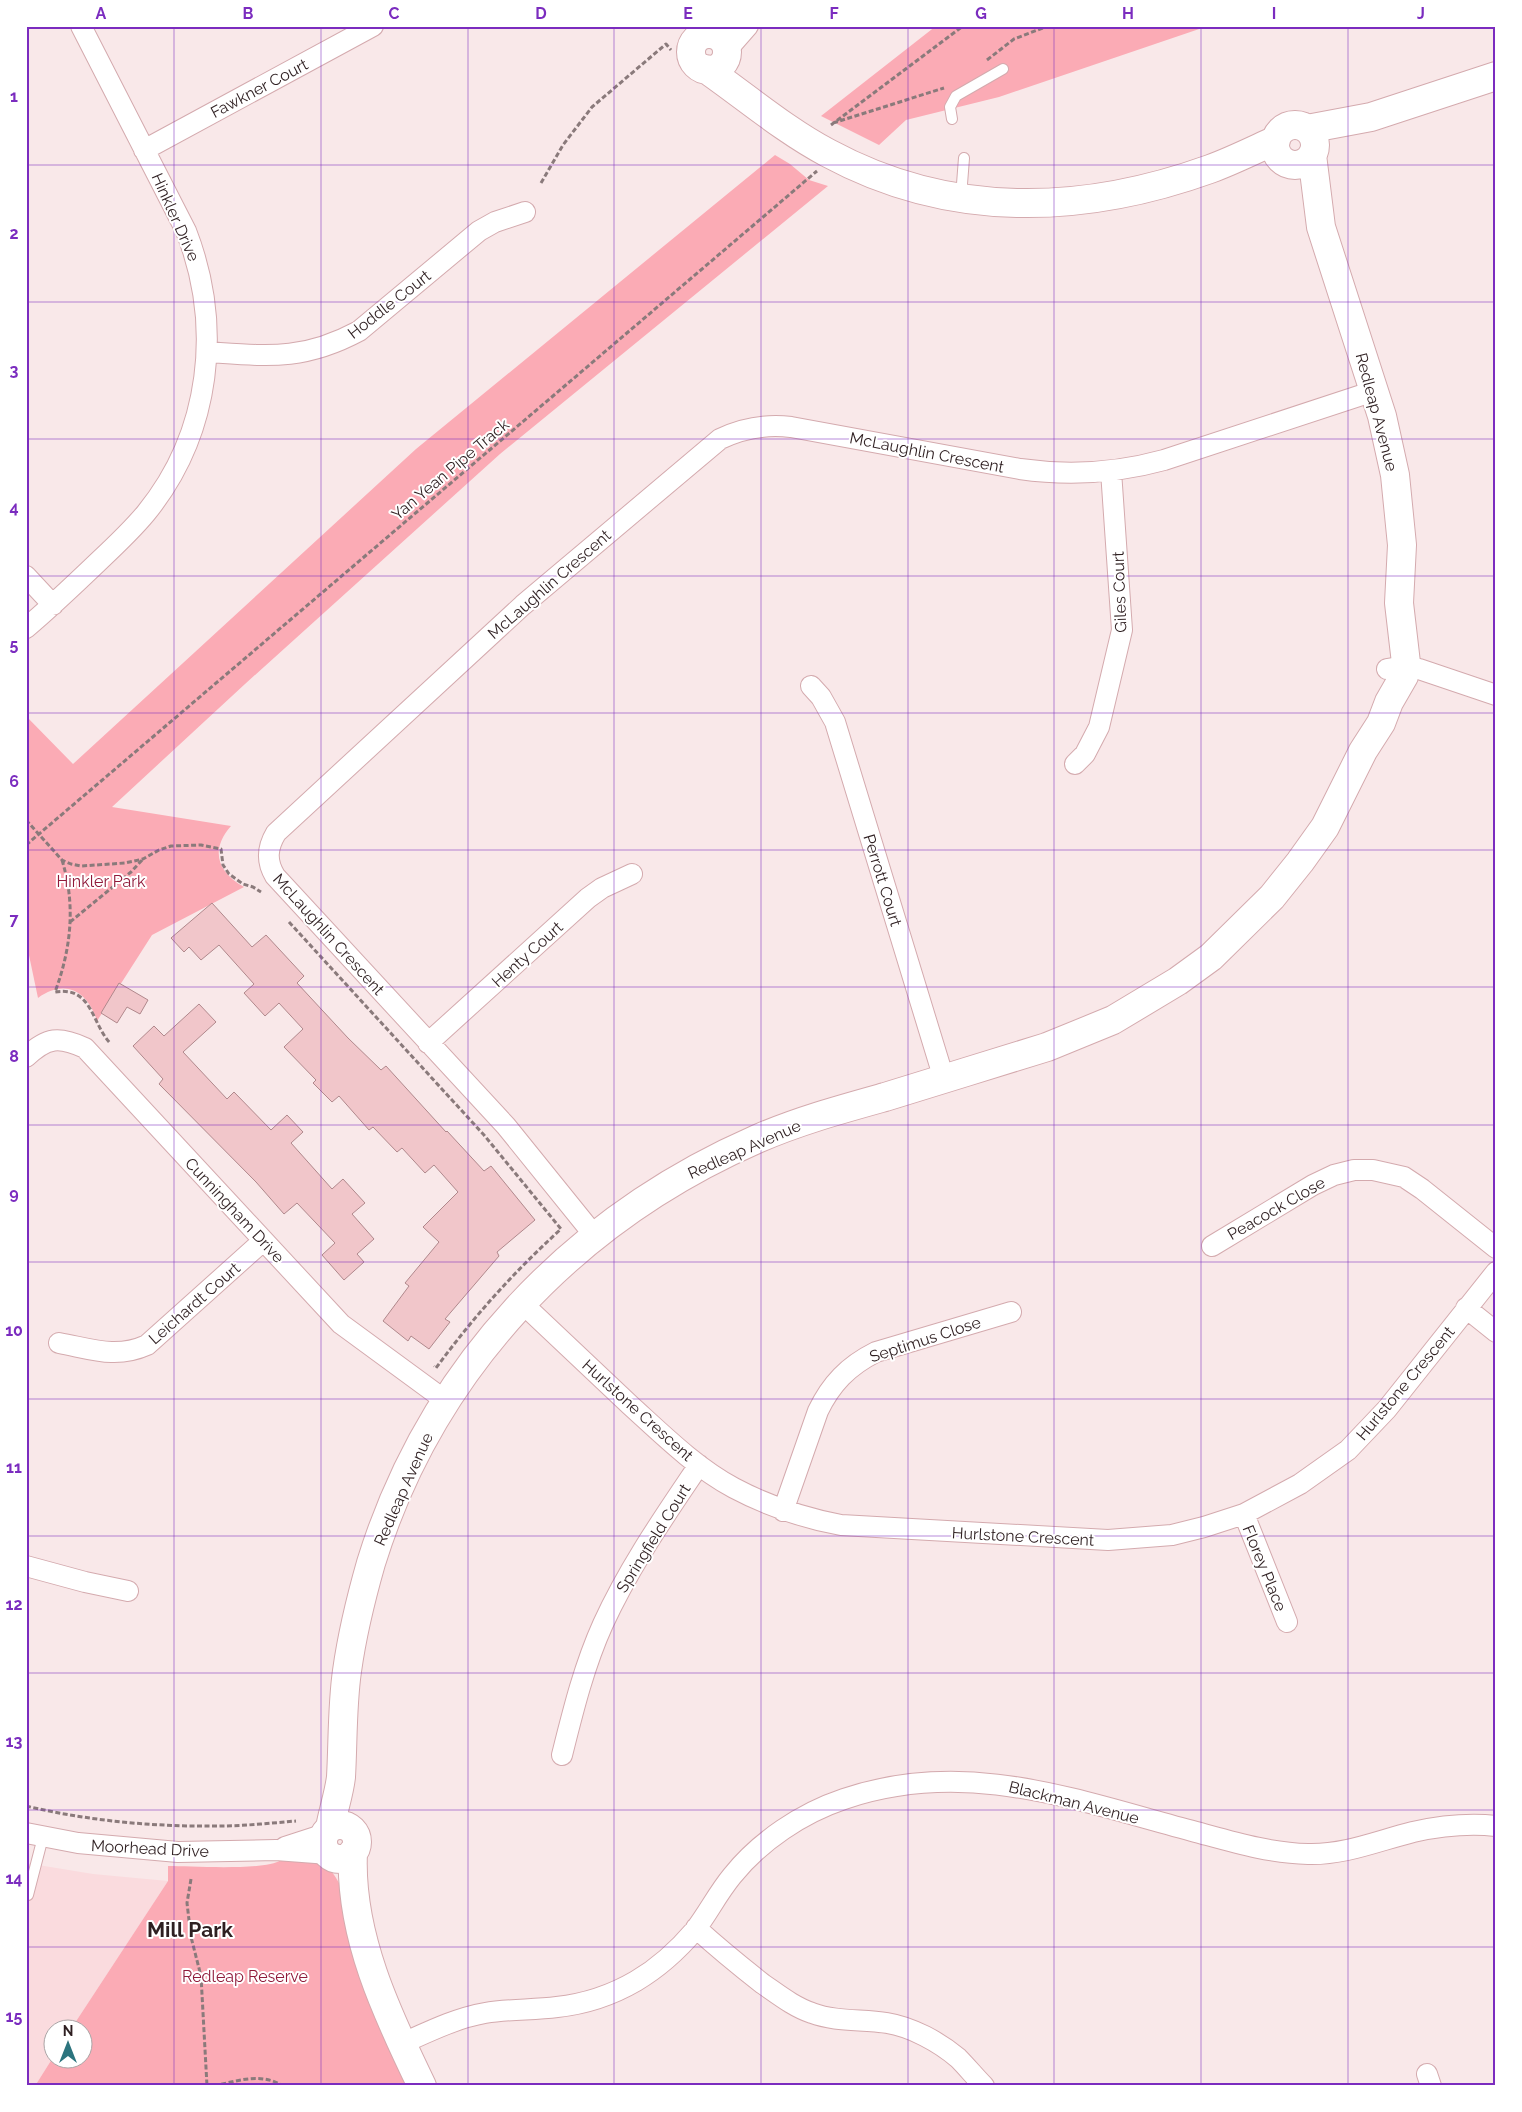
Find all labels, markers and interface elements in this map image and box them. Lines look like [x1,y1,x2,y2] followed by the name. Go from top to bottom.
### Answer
[96,4,107,23] text: A
[243,4,254,23] text: B
[389,4,400,23] text: C
[535,4,547,23] text: D
[683,4,693,23] text: E
[829,4,839,23] text: F
[975,4,987,23] text: G
[1122,4,1134,23] text: H
[1272,4,1276,23] text: I
[1417,4,1425,23] text: J
[207,55,312,122] street label: Fawkner Court
[10,87,18,106] text: 1
[148,170,203,264] street label: Hinkler Drive
[9,224,19,243] text: 2
[344,266,435,343] street label: Hoddle Court
[1352,351,1401,473] street label: Redleap Avenue
[10,361,19,380] text: 3
[388,414,513,524] street label: Yan Yean Pipe Track
[848,428,1006,477] street label: McLaughlin Crescent
[9,498,19,517] text: 4
[484,525,615,643] street label: McLaughlin Crescent
[1109,550,1130,633] street label: Giles Court
[10,635,19,654] text: 5
[9,772,19,791] text: 6
[859,832,906,929] street label: Perrott Court
[269,870,389,999] street label: McLaughlin Crescent
[57,872,146,891] park label: Hinkler Park
[10,910,19,929] text: 7
[488,917,567,991] street label: Henty Court
[9,1047,19,1066] text: 8
[685,1116,804,1183] street label: Redleap Avenue
[181,1154,288,1267] street label: Cunningham Drive
[1224,1173,1328,1244] street label: Peacock Close
[9,1184,19,1203] text: 9
[145,1258,244,1348] street label: Leichardt Court
[867,1313,983,1366] street label: Septimus Close
[5,1321,23,1340] text: 10
[1352,1322,1459,1444] street label: Hurlstone Crescent
[578,1356,698,1466] street label: Hurlstone Crescent
[370,1430,437,1549] street label: Redleap Avenue
[6,1458,22,1477] text: 11
[612,1480,695,1596] street label: Springfield Court
[1239,1522,1290,1614] street label: Florey Place
[951,1523,1095,1550] street label: Hurlstone Crescent
[6,1595,22,1614] text: 12
[6,1732,22,1751] text: 13
[1007,1777,1141,1828] street label: Blackman Avenue
[90,1836,209,1861] street label: Moorhead Drive
[5,1869,23,1888] text: 14
[147,1917,233,1942] district label: Mill Park
[182,1967,308,1986] park label: Redleap Reserve
[6,2007,23,2026] text: 15
[42,2020,92,2070] north arrow
[63,2023,73,2039] text: N

